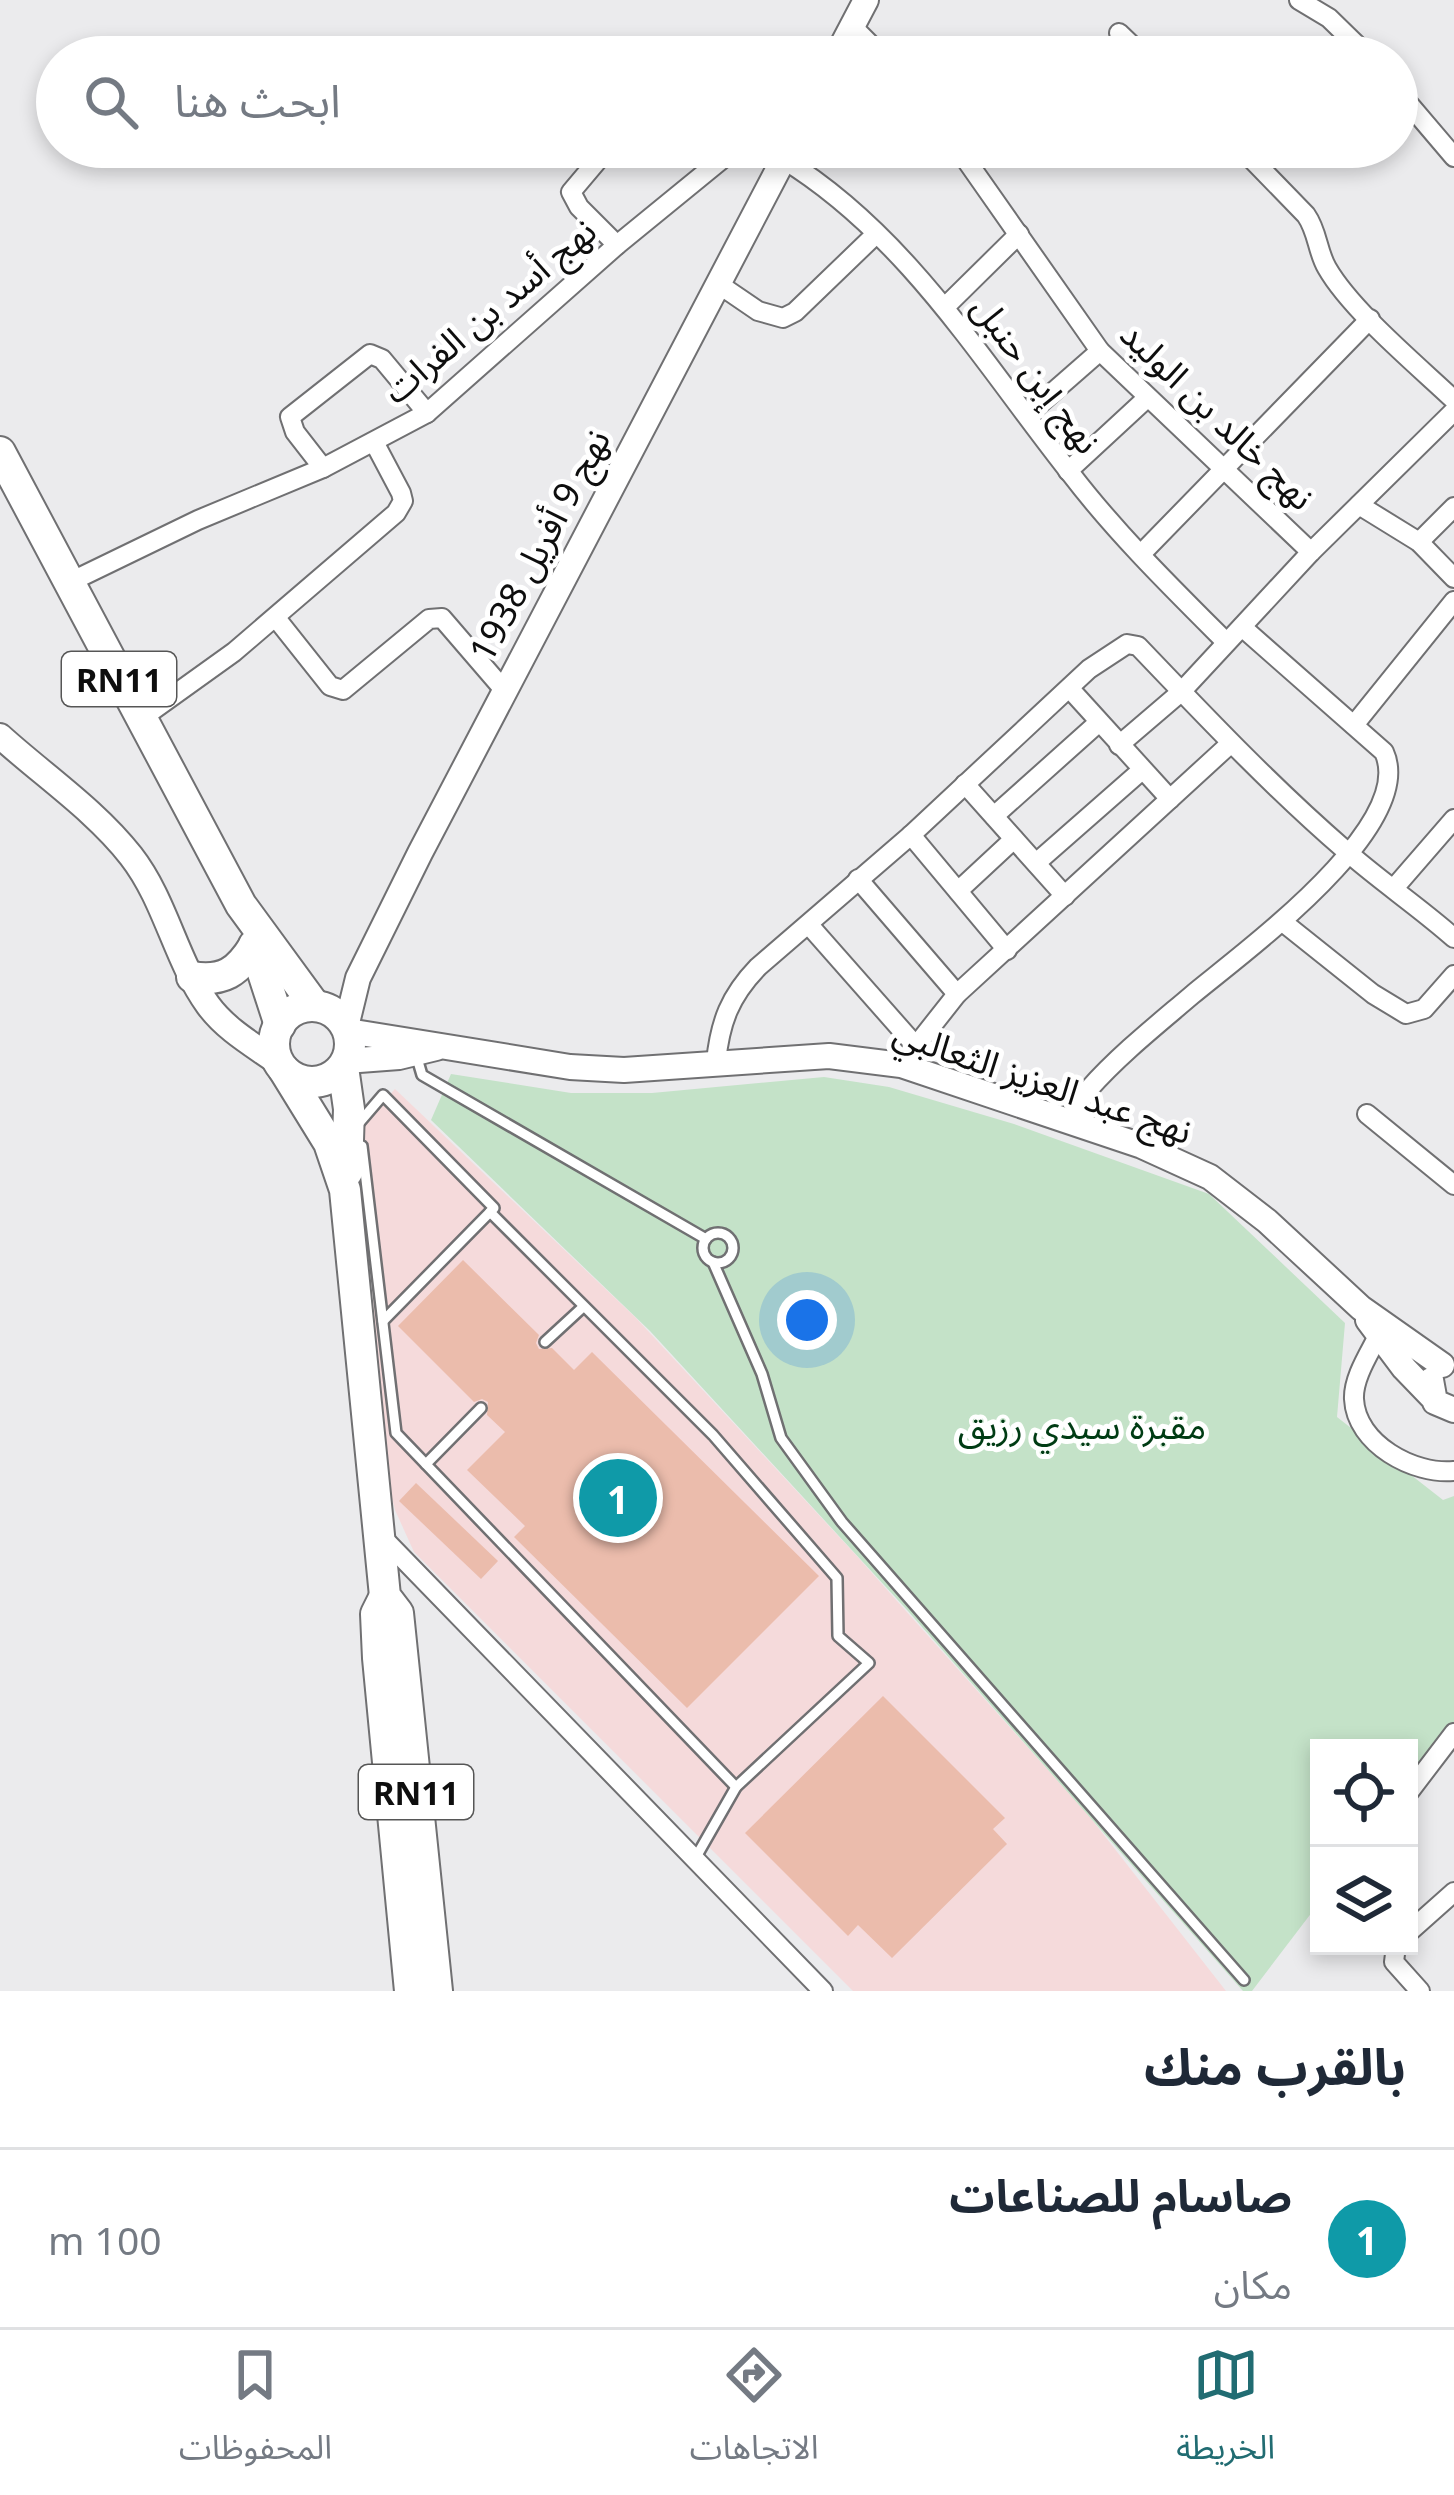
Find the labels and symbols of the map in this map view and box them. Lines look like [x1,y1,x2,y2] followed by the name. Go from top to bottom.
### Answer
[372,206,608,416] street label: نهج أسد بن الفرات
[959,285,1113,465] street label: نهج إبن حنبل
[1108,310,1326,522] street label: نهج خالد بن الوليد
[457,420,624,671] street label: نهج 9 أفريل 1938
[62,652,176,706] road number: RN11
[886,1007,1199,1159] street label: نهج عبد العزيز الثعالبي
[777,1290,837,1350] your location
[958,1401,1206,1454] park label: مقبرة سيدي رزيق
[579,1453,657,1543] pin: 1
[359,1765,473,1819] road number: RN11

